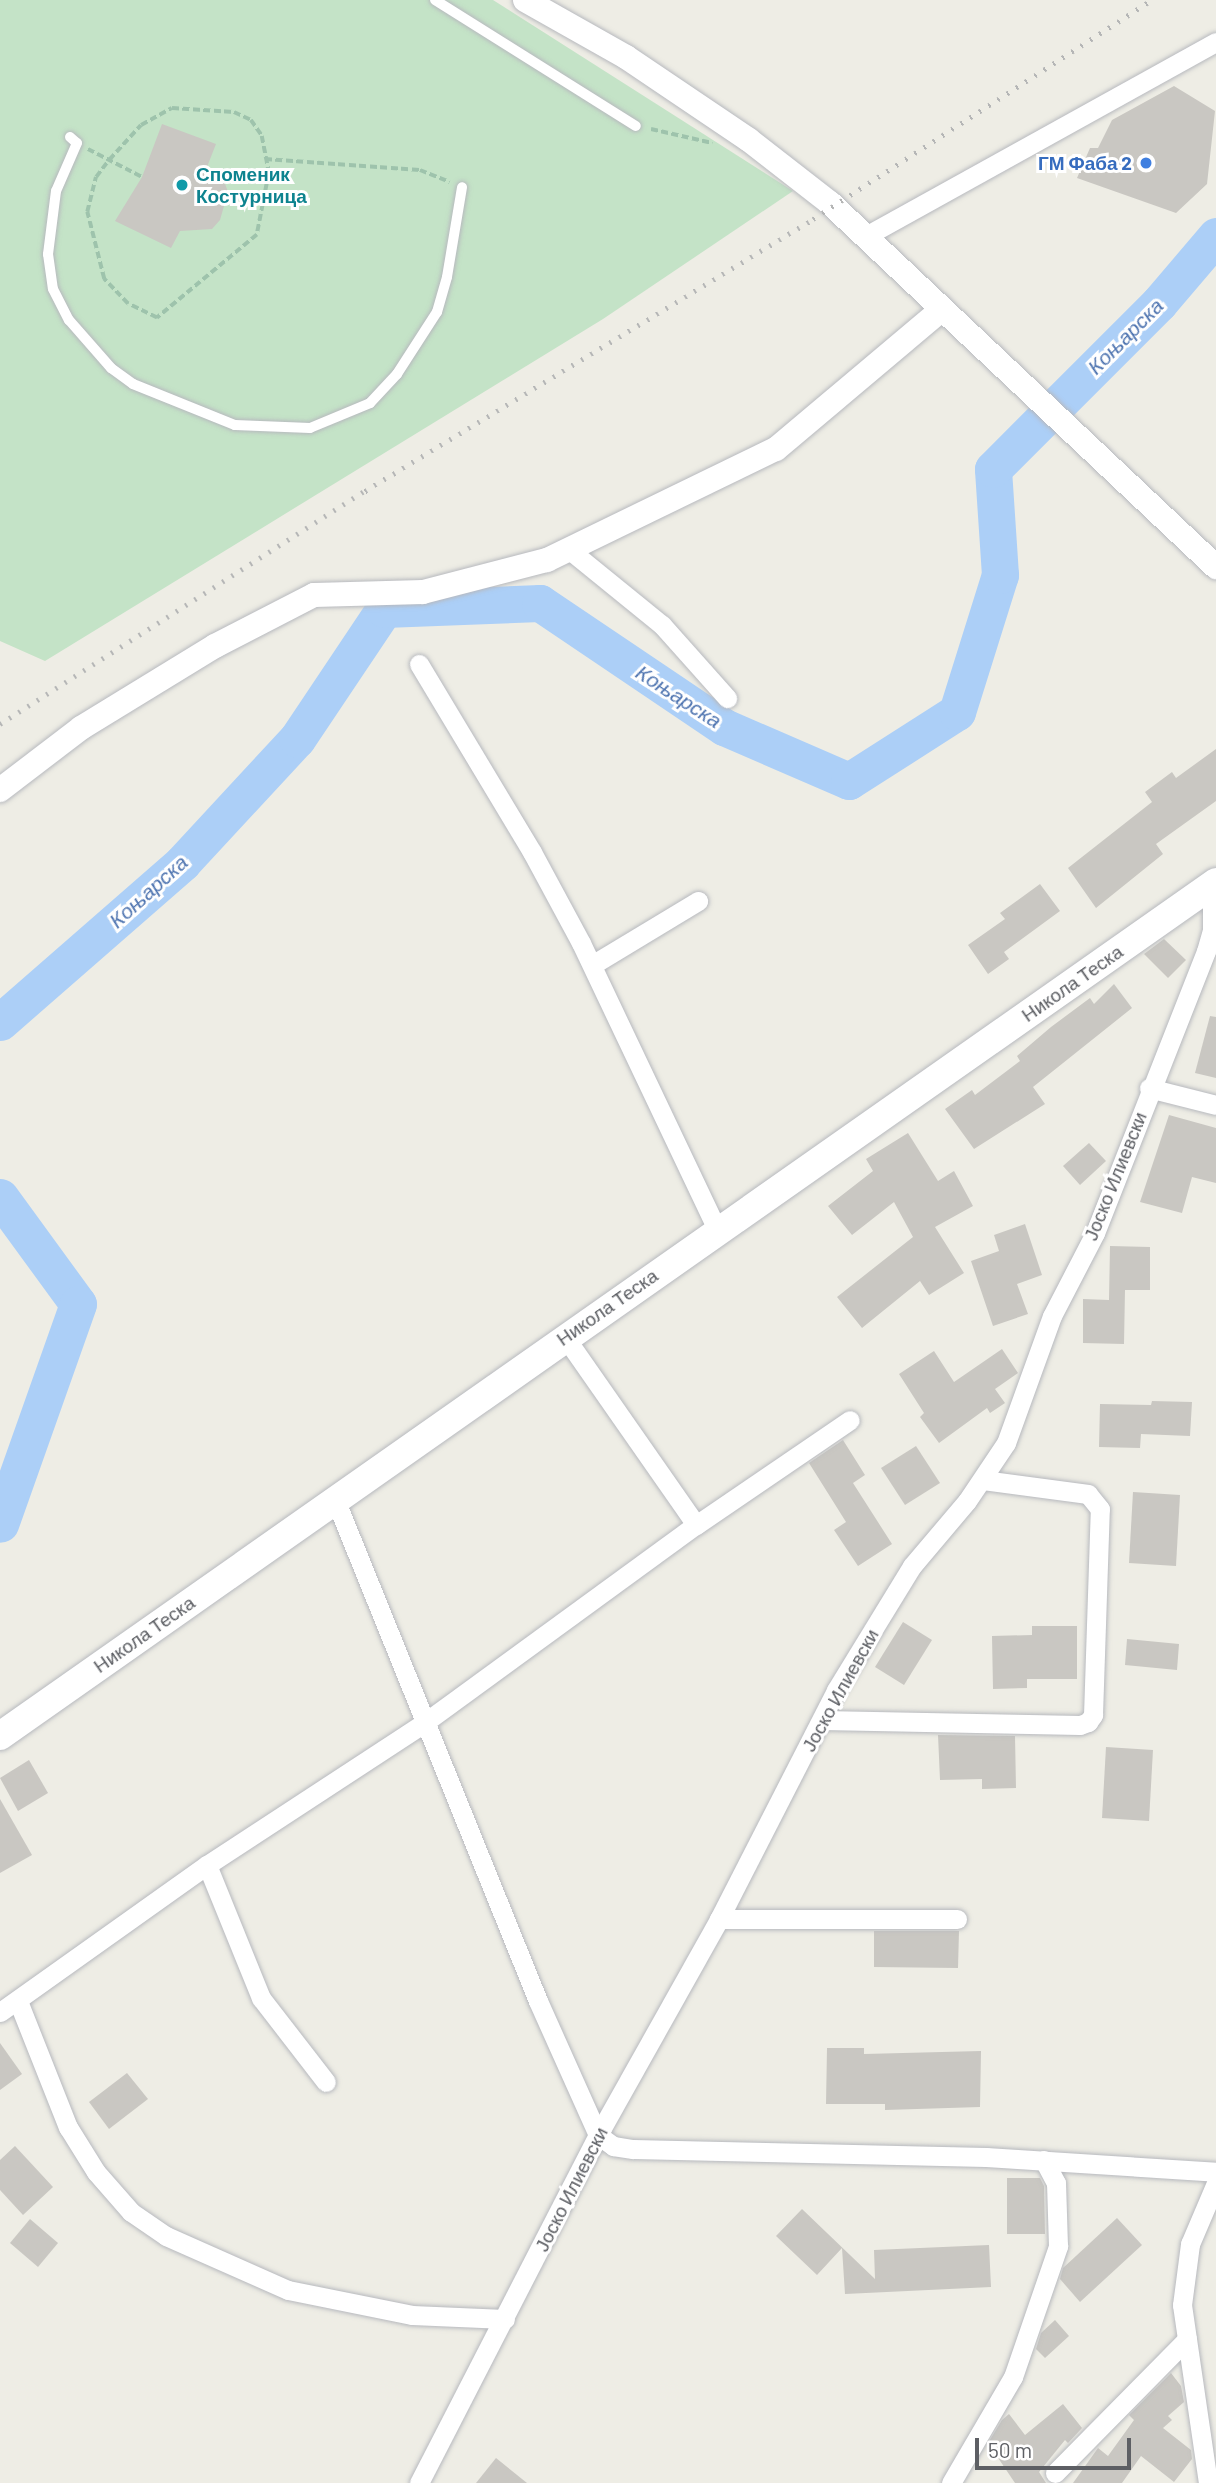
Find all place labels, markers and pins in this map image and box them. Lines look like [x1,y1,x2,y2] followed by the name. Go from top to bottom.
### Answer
[1038,152,1132,174] place label: ГМ Фаба 2
[1138,155,1154,171] marker: ГМ Фаба 2
[196,163,307,207] place label: Споменик Костурница
[174,177,190,193] marker: Споменик Костурница

